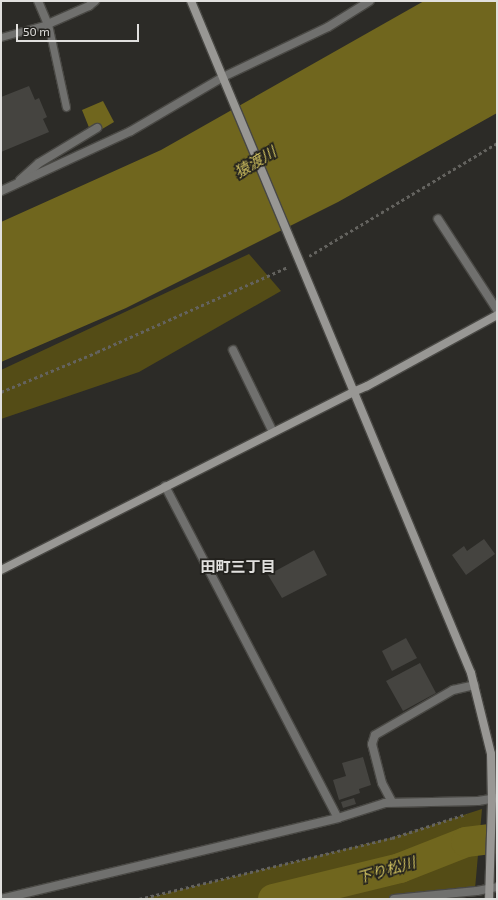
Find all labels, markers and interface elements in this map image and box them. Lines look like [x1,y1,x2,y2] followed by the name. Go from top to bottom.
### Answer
[18,16,141,42] scale bar
[23,24,50,38] text: 50 m
[231,143,279,181] water label: 猿渡川
[201,558,275,576] district label: 田町三丁目
[355,853,417,887] water label: 下り松川

